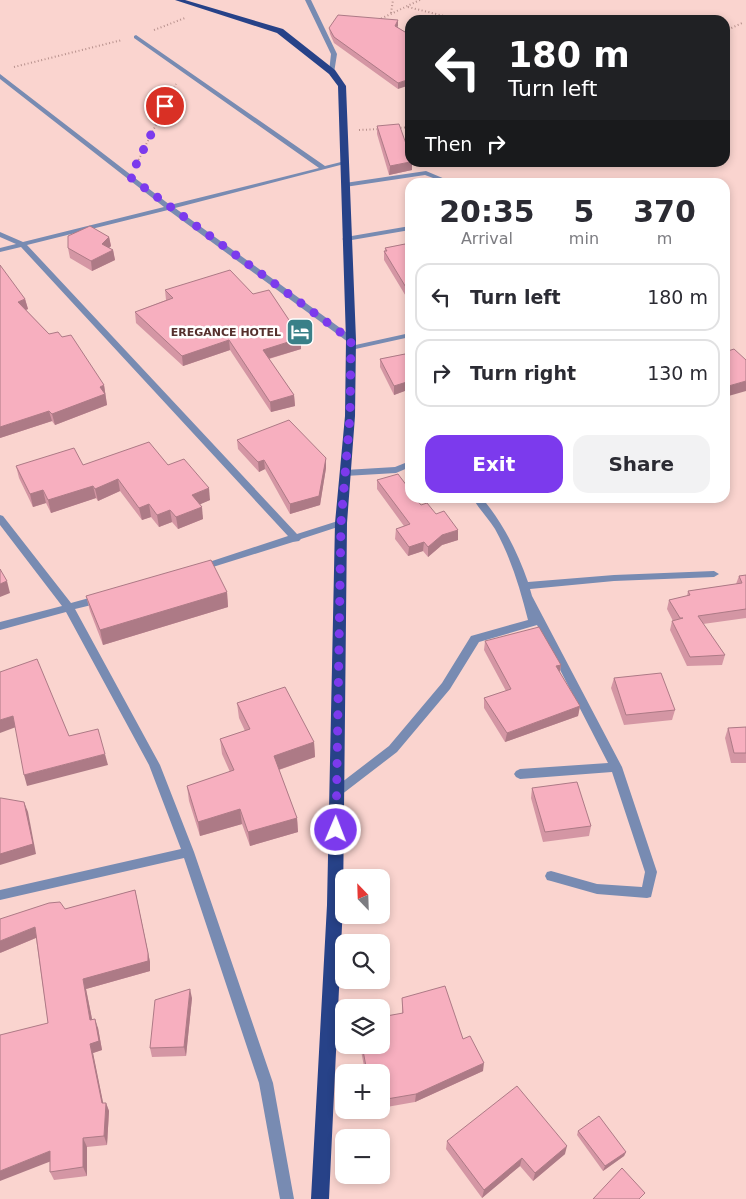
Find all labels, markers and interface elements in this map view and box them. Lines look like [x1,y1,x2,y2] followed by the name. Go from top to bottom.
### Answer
[425,35,490,100] icon: left
[508,35,630,75] text: 180 m
[508,76,597,101] text: Turn left
[144,85,186,127] pin
[151,92,179,120] icon: arrive
[482,130,510,158] icon: right
[425,133,472,155] text: Then
[439,194,535,229] text: 20:35
[573,194,594,229] text: 5
[633,194,696,229] text: 370
[461,229,513,248] text: Arrival
[569,229,599,248] text: min
[657,229,672,248] text: m
[427,283,455,311] icon: left
[470,286,561,308] text: Turn left
[647,286,708,308] text: 180 m
[285,317,315,347] hotel icon: EREGANCE HOTEL
[171,326,281,339] place label: EREGANCE HOTEL
[427,359,455,387] icon: right
[470,362,576,384] text: Turn right
[647,362,708,384] text: 130 m
[425,435,563,493] button: Exit
[573,435,710,493] button: Share
[309,803,361,855] position arrow
[335,869,390,924] north arrow
[335,869,390,1184] map controls
[335,934,390,989] button: search
[335,999,390,1054] button: layers
[335,1064,390,1119] button: +
[335,1129,390,1184] button: −

